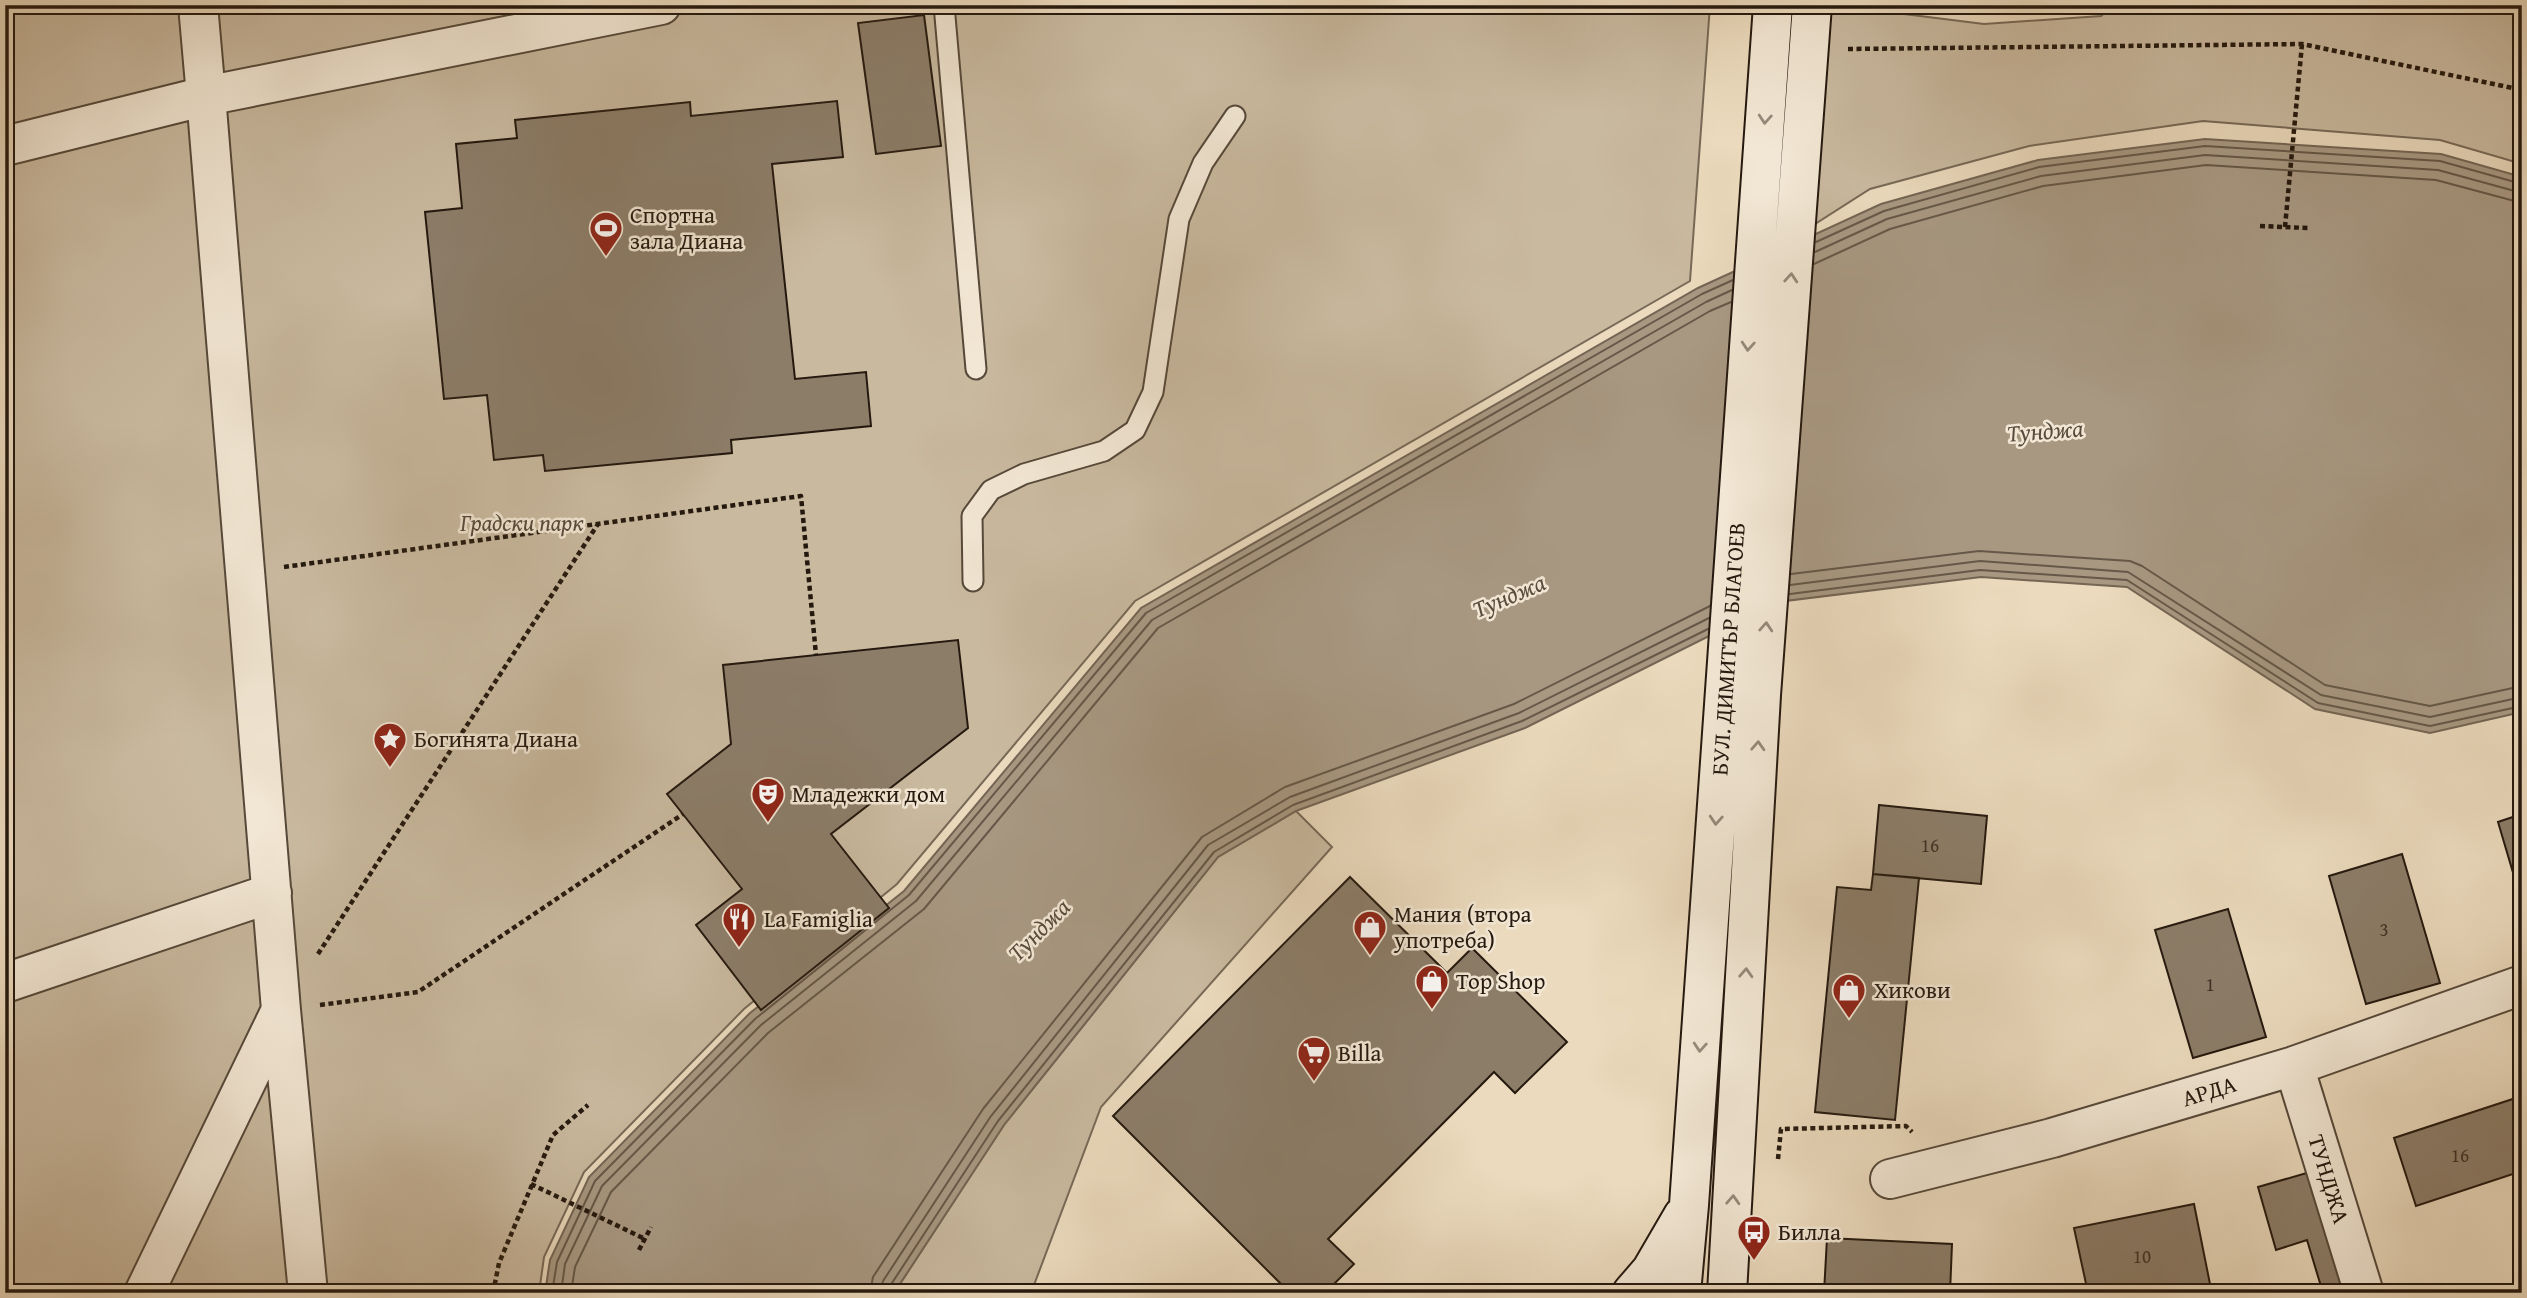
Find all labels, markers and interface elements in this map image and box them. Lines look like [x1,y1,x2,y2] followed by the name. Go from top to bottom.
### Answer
[1758,114,1773,125] one-way arrow
[630,198,743,257] place label: Спортна зала Диана
[587,209,625,258] sports icon: Спортна зала Диана
[1784,272,1799,283] one-way arrow
[1741,341,1756,352] one-way arrow
[2006,410,2084,451] water label: Тунджа
[459,506,584,539] park label: Градски парк
[1702,521,1753,777] street label: БУЛ. ДИМИТЪР БЛАГОЕВ
[1467,565,1551,627] water label: Тунджа
[1758,621,1773,632] one-way arrow
[371,720,409,769] place icon: Богинята Диана
[414,722,578,755] place label: Богинята Диана
[1750,740,1765,751] one-way arrow
[749,775,787,824] theatre icon: Младежки дом
[792,777,945,810] place label: Младежки дом
[1709,815,1724,826] one-way arrow
[1921,831,1939,859] house number: 16
[999,890,1078,969] water label: Тунджа
[1393,897,1532,956] place label: Мания (втора употреба)
[720,900,758,949] restaurant icon: La Famiglia
[764,902,873,935] place label: La Famiglia
[1351,908,1389,957] shop icon: Мания (втора употреба)
[2379,915,2389,943] house number: 3
[1413,962,1451,1011] shop icon: Top Shop
[1456,964,1546,997] place label: Top Shop
[1738,967,1753,978] one-way arrow
[2205,970,2215,998] house number: 1
[1830,971,1868,1020] shop icon: Хикови
[1874,973,1951,1006] place label: Хикови
[1295,1034,1333,1083] supermarket icon: Billa
[1338,1036,1381,1069] place label: Billa
[1693,1042,1708,1053] one-way arrow
[2178,1067,2240,1114] street label: АРДА
[2300,1130,2359,1227] street label: ТУНДЖА
[2451,1141,2469,1169] house number: 16
[1726,1194,1741,1205] one-way arrow
[1735,1213,1773,1262] bus stop icon: Билла
[1778,1215,1841,1248] place label: Билла
[2133,1242,2151,1270] house number: 10

